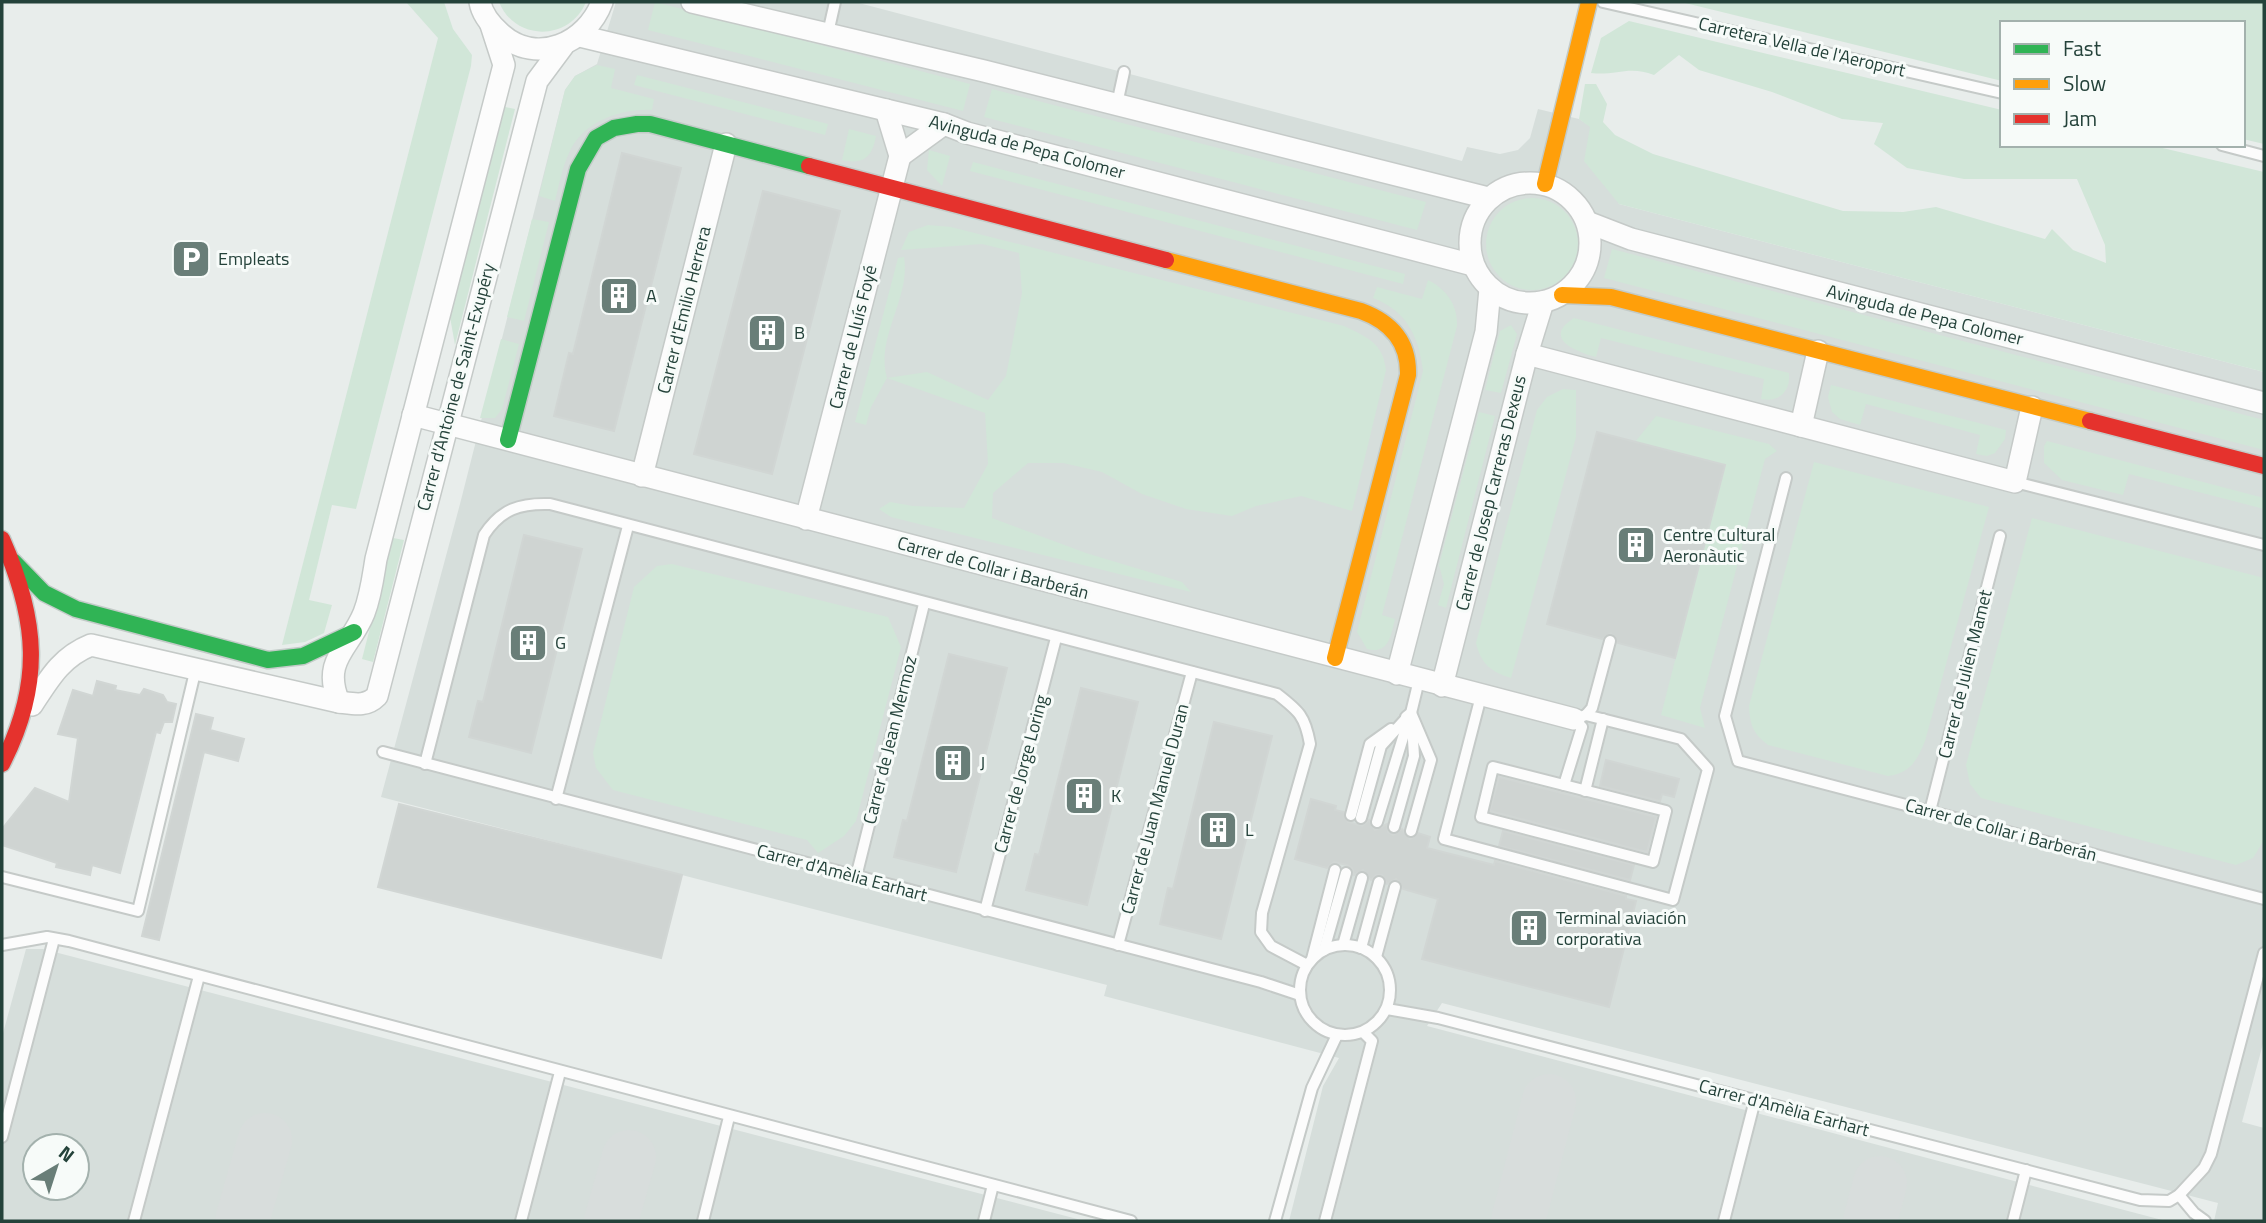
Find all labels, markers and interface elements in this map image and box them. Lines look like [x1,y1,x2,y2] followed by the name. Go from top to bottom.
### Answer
[1696,10,1909,84] street label: Carretera Vella de l'Aeroport
[2000,21,2245,147] legend
[2063,32,2102,64] text: Fast
[2063,67,2106,99] text: Slow
[2063,102,2097,134] text: Jam
[926,107,1128,186] street label: Avinguda de Pepa Colomer
[650,223,717,397] street label: Carrer d'Emilio Herrera
[170,238,212,280] parking icon: Empleats
[218,245,289,272] place label: Empleats
[409,260,502,514] street label: Carrer d'Antoine de Saint-Exupéry
[822,262,883,412] street label: Carrer de Lluís Foyé
[598,275,640,317] building icon: A
[1824,277,2026,352] street label: Avinguda de Pepa Colomer
[646,282,657,309] place label: A
[746,312,788,354] building icon: B
[794,319,805,346] place label: B
[1448,372,1533,613] street label: Carrer de Josep Carreras Dexeus
[1663,521,1775,569] place label: Centre Cultural Aeronàutic
[1615,524,1657,566] building icon: Centre Cultural Aeronàutic
[894,529,1092,606] street label: Carrer de Collar i Barberán
[1930,586,1999,761] street label: Carrer de Julien Mamet
[507,622,549,664] building icon: G
[555,629,566,656] place label: G
[856,653,924,827] street label: Carrer de Jean Mermoz
[986,692,1055,856] street label: Carrer de Jorge Loring
[1113,701,1196,917] street label: Carrer de Juan Manuel Duran
[932,742,974,784] building icon: J
[980,749,985,776] place label: J
[1063,775,1105,817] building icon: K
[1111,782,1121,809] place label: K
[1902,791,2100,868] street label: Carrer de Collar i Barberán
[1197,809,1239,851] building icon: L
[1245,816,1254,843] place label: L
[754,837,931,908] street label: Carrer d'Amèlia Earhart
[1556,904,1686,952] place label: Terminal aviación corporativa
[1508,907,1550,949] building icon: Terminal aviación corporativa
[1696,1072,1873,1143] street label: Carrer d'Amèlia Earhart
[21,1132,91,1202] north arrow
[53,1138,81,1169] text: N

